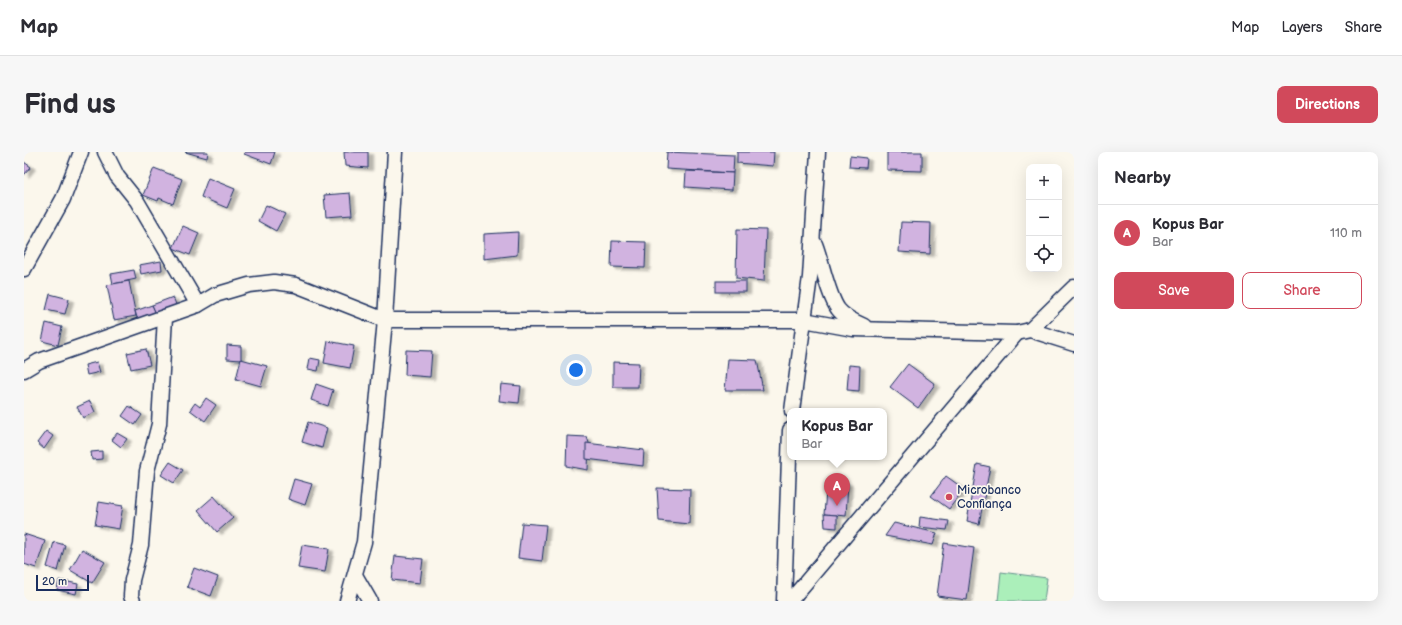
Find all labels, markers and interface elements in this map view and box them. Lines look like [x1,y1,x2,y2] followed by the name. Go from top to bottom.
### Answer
[20,16,58,39] text: Map
[1231,19,1259,36] text: Map
[1281,19,1323,36] text: Layers
[1345,19,1382,36] text: Share
[1277,86,1378,123] button: Directions
[24,88,116,121] text: Find us
[1026,164,1062,272] map controls
[1026,164,1062,200] button: +
[1114,168,1171,188] text: Nearby
[1026,200,1062,236] button: −
[1152,215,1224,234] text: Kopus Bar
[1123,225,1131,241] text: A
[1330,225,1362,241] text: 110 m
[1152,234,1173,250] text: Bar
[1026,236,1062,272] button: locate
[1114,272,1234,309] button: Save
[1242,272,1362,309] button: Share
[566,360,586,380] your location
[787,408,887,460] popup
[801,417,873,436] text: Kopus Bar
[801,436,822,452] text: Bar
[824,473,850,506] pin: A
[957,483,1021,512] place label: Microbanco Confiança
[944,492,954,502] marker: Microbanco Confiança
[36,573,89,592] scale bar
[42,575,67,588] text: 20 m

